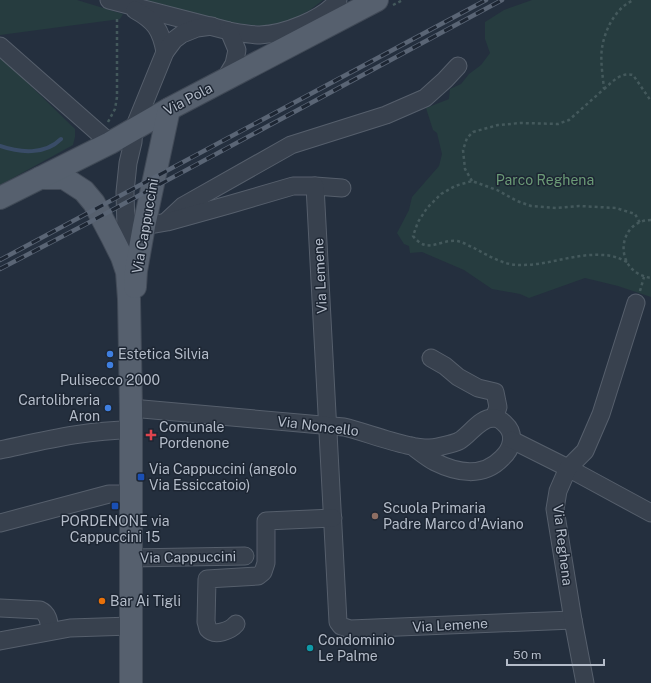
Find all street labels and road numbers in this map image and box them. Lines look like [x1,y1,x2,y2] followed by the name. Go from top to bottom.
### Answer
[161,80,215,118] street label: Via Pola
[129,177,161,275] street label: Via Cappuccini
[310,238,330,314] street label: Via Lemene
[276,413,360,439] street label: Via Noncello
[550,503,576,587] street label: Via Reghena
[140,548,236,566] street label: Via Cappuccini
[412,615,488,635] street label: Via Lemene

